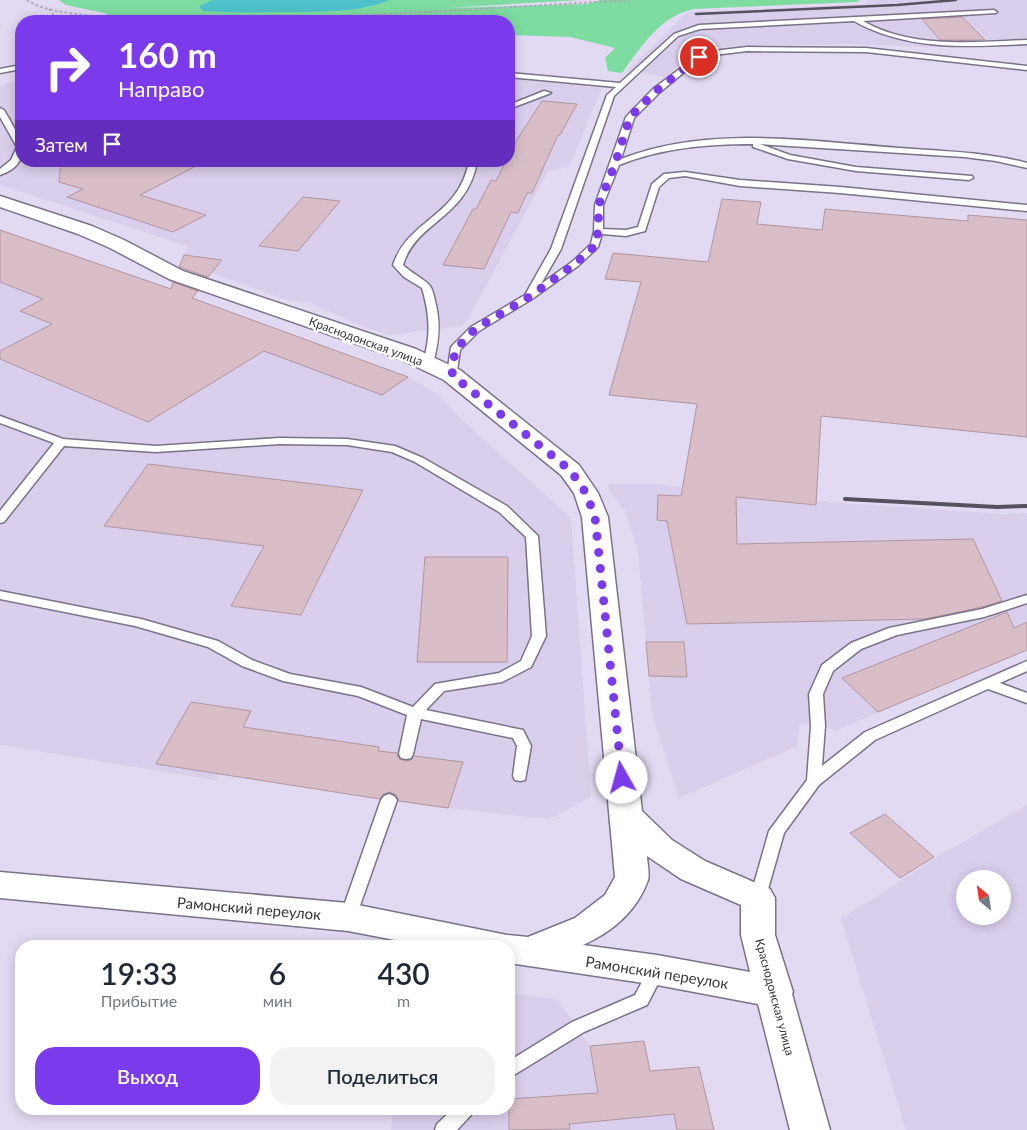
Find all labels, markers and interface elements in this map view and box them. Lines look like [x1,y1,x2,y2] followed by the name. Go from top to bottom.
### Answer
[118,33,217,75] text: 160 m
[35,35,100,100] icon: right
[678,36,720,78] pin
[685,43,713,71] icon: arrive
[118,75,204,102] text: Направо
[98,130,126,158] icon: arrive
[35,133,88,156] text: Затем
[307,313,425,369] street label: Краснодонская улица
[595,751,647,803] position arrow
[956,870,1011,925] north arrow
[956,870,1011,925] map controls
[176,893,322,923] street label: Рамонский переулок
[752,937,798,1057] street label: Краснодонская улица
[584,952,730,992] street label: Рамонский переулок
[100,955,177,991] text: 19:33
[269,955,286,991] text: 6
[378,955,430,991] text: 430
[101,991,177,1010] text: Прибытие
[263,991,292,1010] text: мин
[397,991,410,1010] text: m
[35,1047,260,1105] button: Выход
[270,1047,495,1105] button: Поделиться

